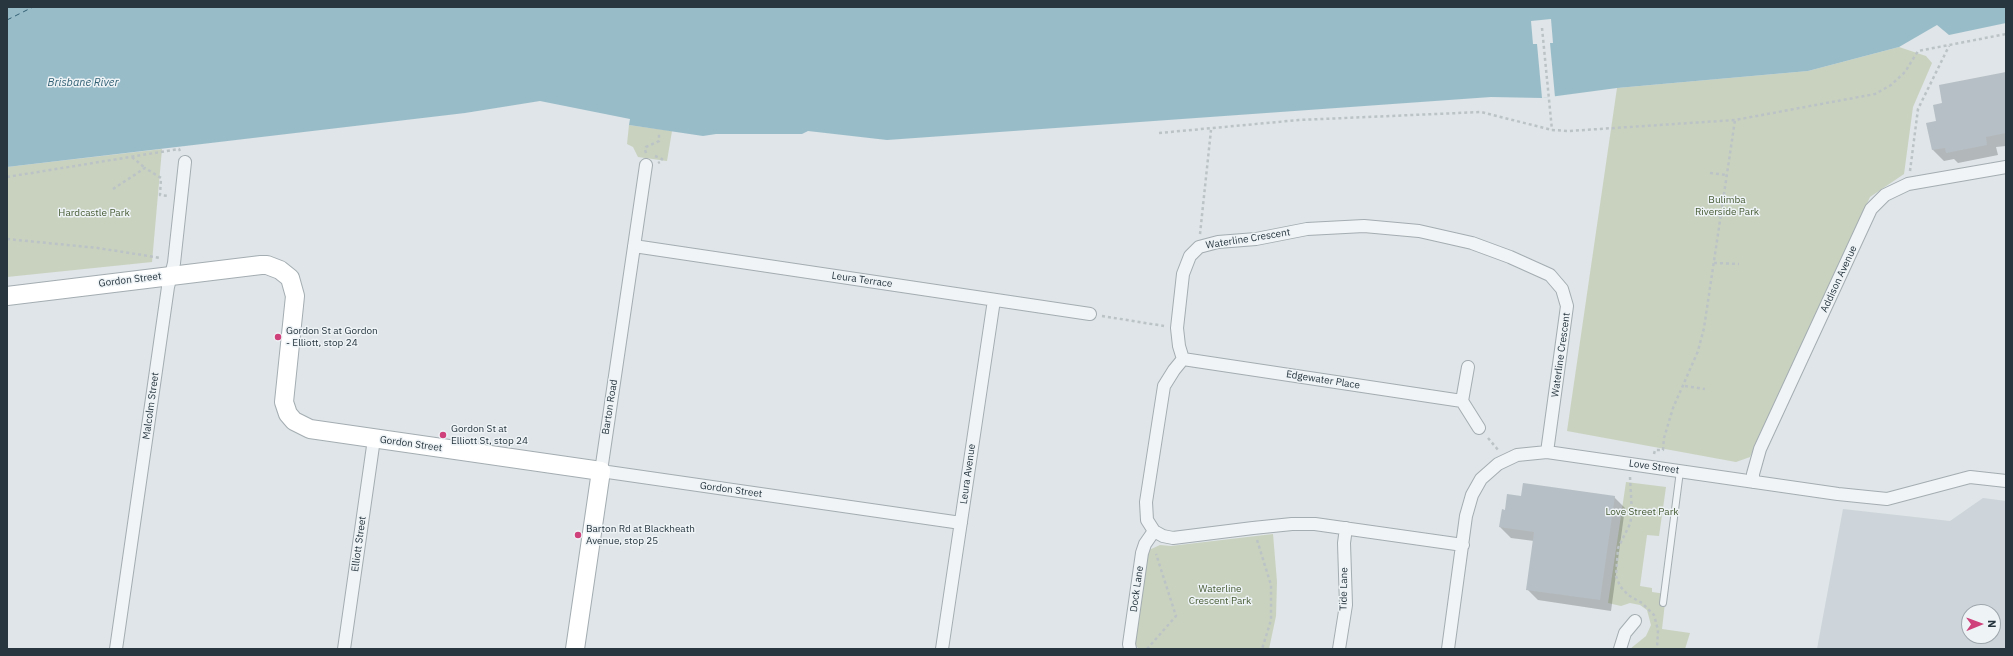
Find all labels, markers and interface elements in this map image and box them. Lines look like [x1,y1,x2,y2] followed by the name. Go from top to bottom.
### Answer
[48,76,118,90] water label: Brisbane River
[1695,194,1759,218] park label: Bulimba Riverside Park
[58,207,130,219] park label: Hardcastle Park
[1205,226,1291,252] street label: Waterline Crescent
[1818,244,1860,314] street label: Addison Avenue
[98,270,162,290] street label: Gordon Street
[831,270,893,290] street label: Leura Terrace
[1549,312,1573,398] street label: Waterline Crescent
[286,325,378,348] place label: Gordon St at Gordon - Elliott, stop 24
[273,332,283,342] marker: Gordon St at Gordon - Elliott, stop 24
[1285,368,1361,392] street label: Edgewater Place
[140,372,162,440] street label: Malcolm Street
[600,379,620,435] street label: Barton Road
[451,423,528,446] place label: Gordon St at Elliott St, stop 24
[438,430,448,440] marker: Gordon St at Elliott St, stop 24
[379,434,443,454] street label: Gordon Street
[958,443,978,505] street label: Leura Avenue
[1628,458,1680,476] street label: Love Street
[699,480,763,500] street label: Gordon Street
[1605,506,1679,518] park label: Love Street Park
[349,515,369,573] street label: Elliott Street
[586,523,695,546] place label: Barton Rd at Blackheath Avenue, stop 25
[573,530,583,540] marker: Barton Rd at Blackheath Avenue, stop 25
[1128,565,1146,613] street label: Dock Lane
[1338,567,1350,611] street label: Tide Lane
[1189,583,1251,606] park label: Waterline Crescent Park
[1961,604,2001,644] north arrow
[1985,620,1999,628] text: N

